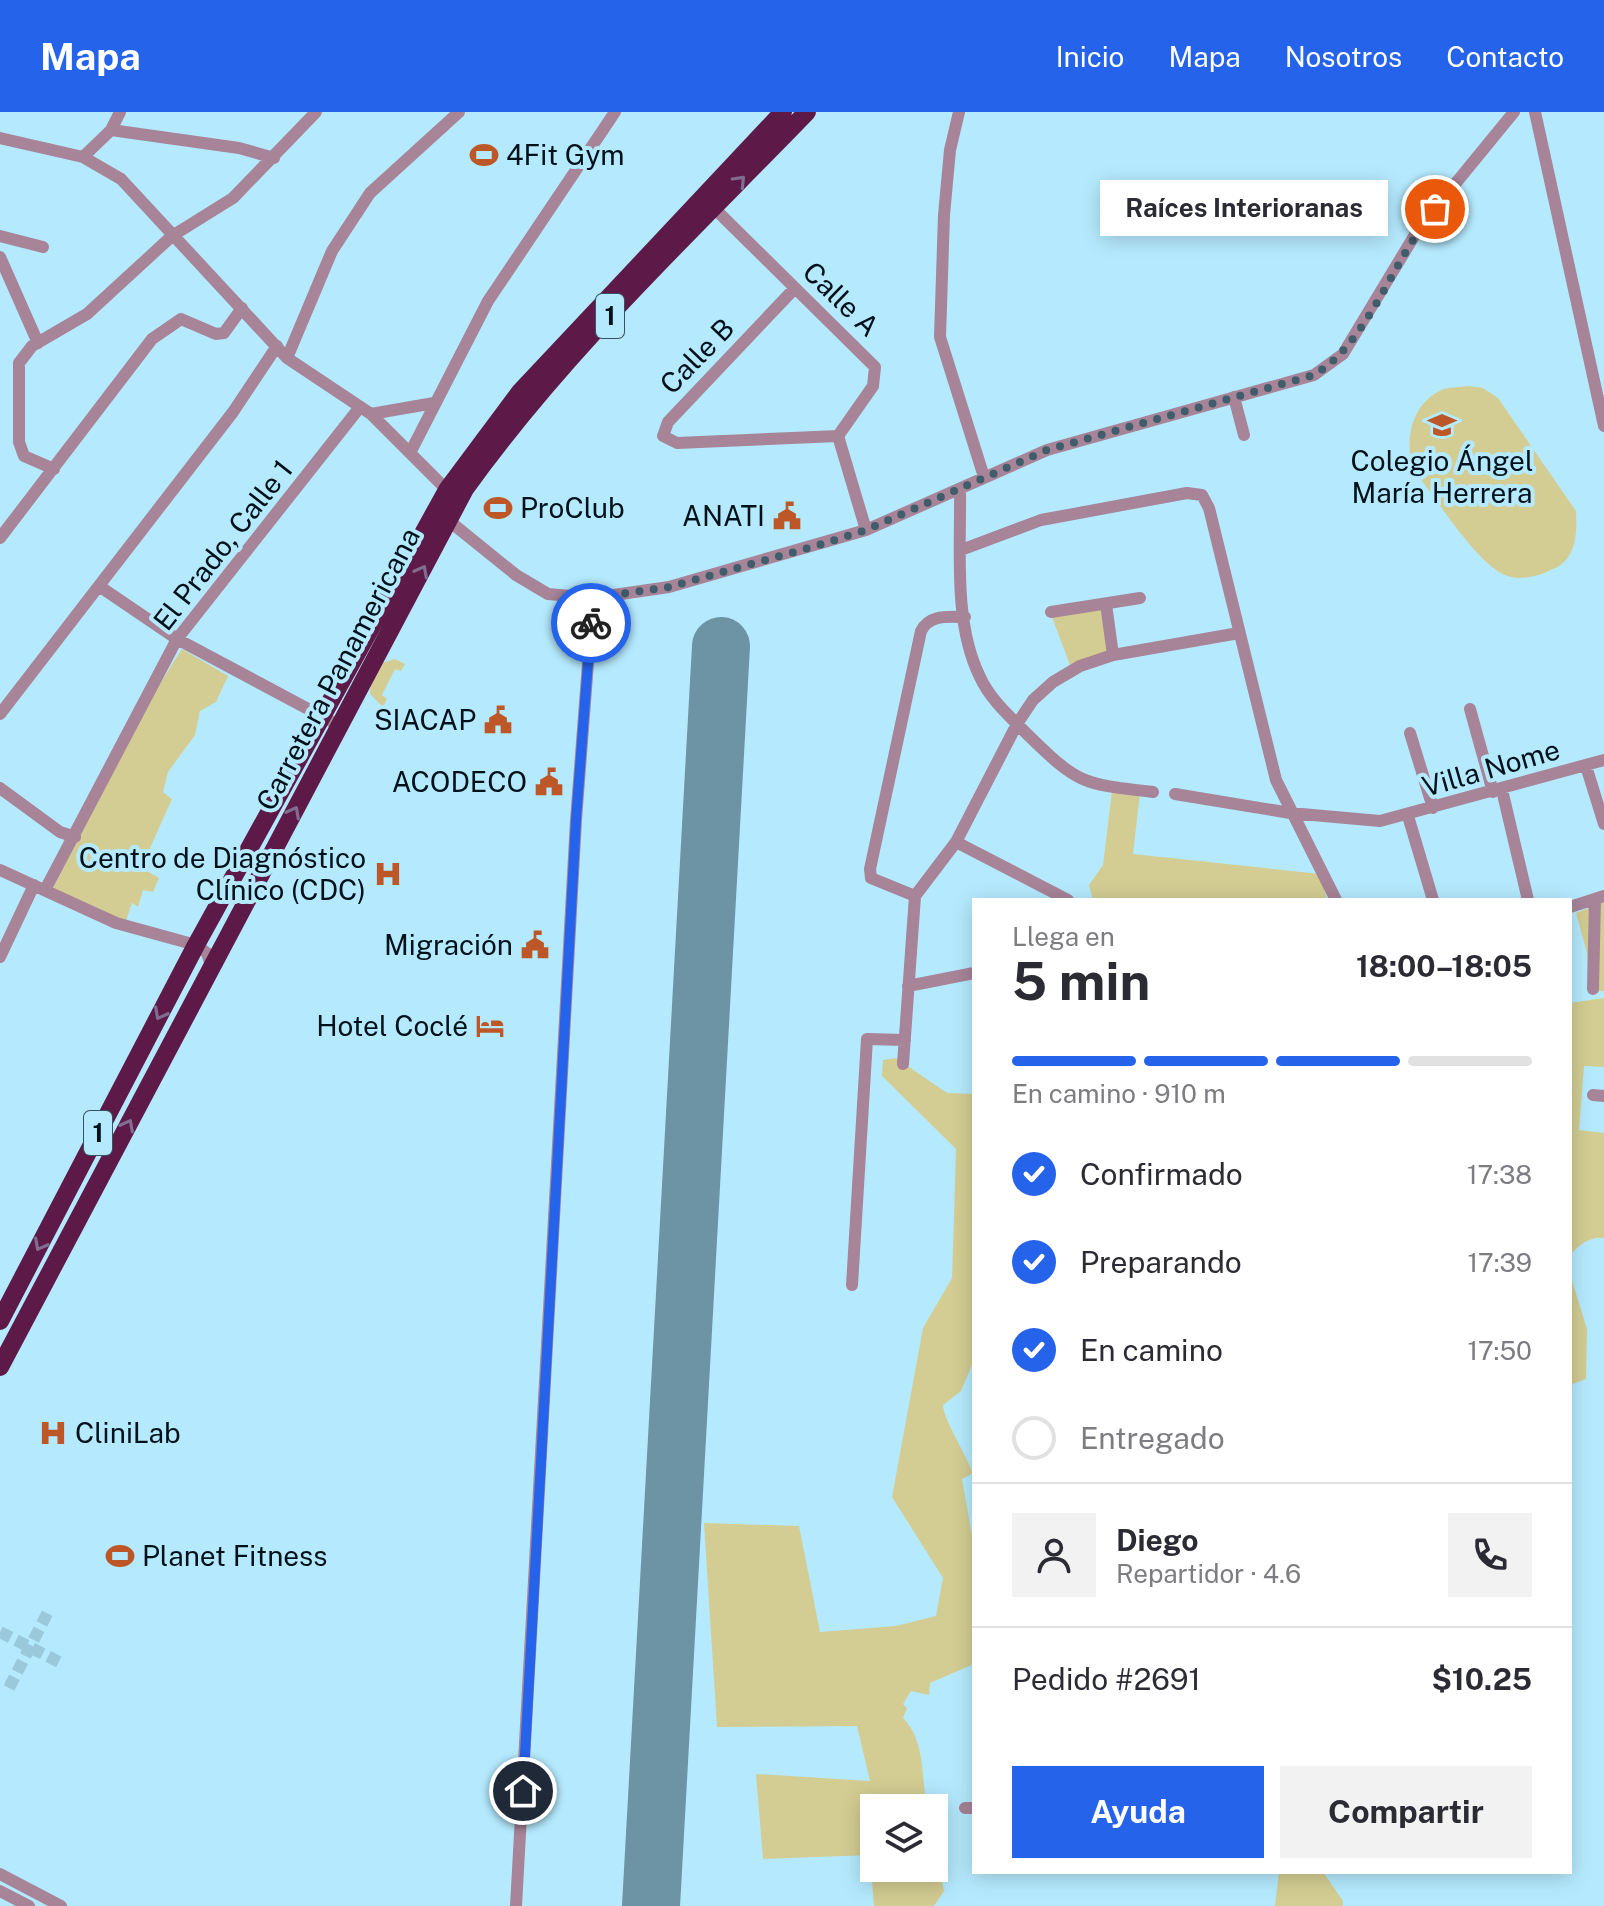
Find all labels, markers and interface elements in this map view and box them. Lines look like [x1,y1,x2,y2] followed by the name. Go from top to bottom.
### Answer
[40,34,141,79] text: Mapa
[1056,40,1124,73] text: Inicio
[1168,40,1241,73] text: Mapa
[1285,40,1402,73] text: Nosotros
[1446,40,1564,73] text: Contacto
[506,138,625,171] place label: 4Fit Gym
[469,140,499,170] sports icon: 4Fit Gym
[1401,175,1469,243] pin
[731,176,746,190] one-way arrow
[1099,181,1387,237] callout: Raíces Interioranas
[1413,187,1457,231] icon: bag
[1125,192,1363,223] text: Raíces Interioranas
[797,255,886,343] street label: Calle A
[596,294,624,338] road number: 1
[653,311,740,400] street label: Calle B
[1427,410,1457,440] school or university icon: Colegio Ángel María Herrera
[1351,444,1533,509] place label: Colegio Ángel María Herrera
[146,453,299,636] street label: El Prado, Calle 1
[520,491,625,524] place label: ProClub
[483,493,513,523] sports icon: ProClub
[682,499,765,532] place label: ANATI
[772,501,802,531] public building icon: ANATI
[249,522,426,816] street label: Carretera Panamericana
[412,564,427,579] one-way arrow
[551,583,631,663] courier
[569,601,613,645] icon: bike
[374,703,476,736] place label: SIACAP
[483,705,513,735] public building icon: SIACAP
[1418,732,1563,803] street label: Villa Nome
[392,765,527,798] place label: ACODECO
[534,767,564,797] public building icon: ACODECO
[285,806,300,821] one-way arrow
[79,841,366,906] place label: Centro de Diagnóstico Clínico (CDC)
[373,859,403,889] hospital icon: Centro de Diagnóstico Clínico (CDC)
[1012,921,1115,952] text: Llega en
[384,928,513,961] place label: Migración
[520,930,550,960] public building icon: Migración
[1356,948,1532,984] text: 18:00–18:05
[1012,951,1150,1012] text: 5 min
[155,1006,170,1021] one-way arrow
[316,1009,468,1042] place label: Hotel Coclé
[475,1011,505,1041] hotel icon: Hotel Coclé
[1012,1078,1226,1109] text: En camino · 910 m
[84,1111,112,1155] road number: 1
[119,1119,134,1133] one-way arrow
[1012,1152,1056,1196] icon: check
[1080,1156,1243,1192] text: Confirmado
[1467,1159,1532,1190] text: 17:38
[34,1236,49,1251] one-way arrow
[1012,1240,1056,1284] icon: check
[1080,1244,1242,1280] text: Preparando
[1467,1247,1532,1278] text: 17:39
[1012,1328,1056,1372] icon: check
[1080,1332,1223,1368] text: En camino
[1467,1335,1532,1366] text: 17:50
[75,1416,181,1449] place label: CliniLab
[38,1418,68,1448] hospital icon: CliniLab
[1080,1420,1225,1456] text: Entregado
[1012,1513,1096,1597] button: person
[1448,1513,1532,1597] button: phone
[1116,1522,1198,1558] text: Diego
[142,1539,327,1572] place label: Planet Fitness
[105,1541,135,1571] sports icon: Planet Fitness
[1116,1558,1301,1589] text: Repartidor · 4.6
[1012,1661,1201,1697] text: Pedido #2691
[1431,1661,1532,1697] text: $10.25
[489,1757,557,1825] pin
[1012,1766,1264,1858] button: Ayuda
[1280,1766,1532,1858] button: Compartir
[501,1769,545,1813] icon: home
[860,1794,948,1882] map controls
[860,1794,948,1882] button: layers

